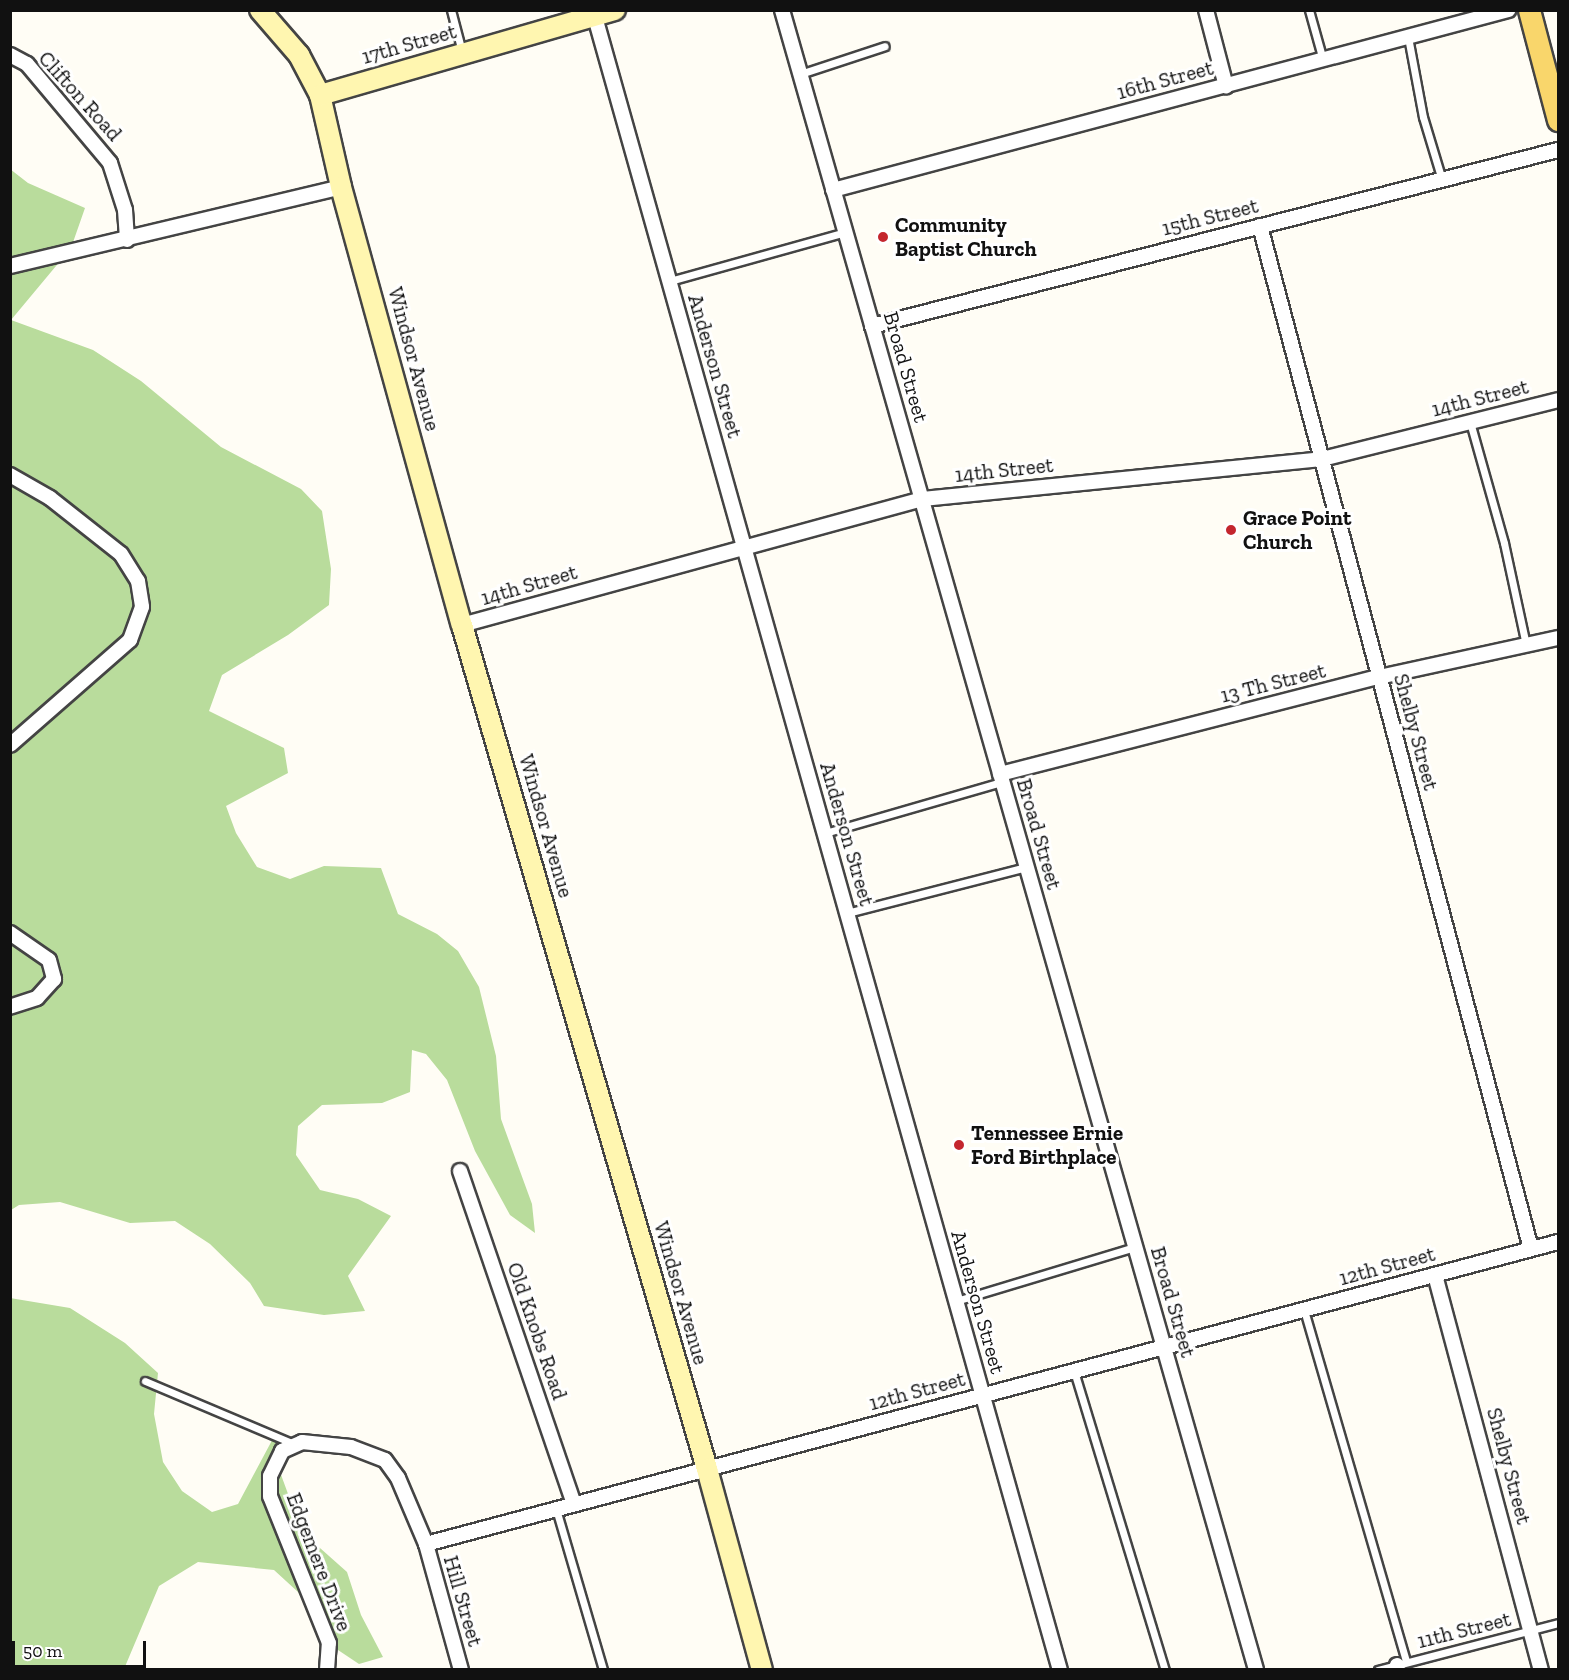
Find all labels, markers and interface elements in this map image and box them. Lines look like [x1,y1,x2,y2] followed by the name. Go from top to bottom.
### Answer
[359,18,459,70] street label: 17th Street
[33,46,127,146] street label: Clifton Road
[1114,55,1216,105] street label: 16th Street
[1159,193,1261,241] street label: 15th Street
[895,212,1037,262] place label: Community Baptist Church
[876,230,890,244] marker: Community Baptist Church
[383,284,445,434] street label: Windsor Avenue
[682,291,748,441] street label: Anderson Street
[878,309,934,425] street label: Broad Street
[1429,374,1531,422] street label: 14th Street
[953,452,1055,488] street label: 14th Street
[1243,505,1351,555] place label: Grace Point Church
[1224,523,1238,537] marker: Grace Point Church
[478,559,580,611] street label: 14th Street
[1218,658,1328,708] street label: 13 Th Street
[1388,671,1444,793] street label: Shelby Street
[513,751,579,901] street label: Windsor Avenue
[814,759,880,909] street label: Anderson Street
[1011,776,1067,892] street label: Broad Street
[971,1120,1123,1170] place label: Tennessee Ernie Ford Birthplace
[952,1138,966,1152] marker: Tennessee Ernie Ford Birthplace
[648,1218,714,1368] street label: Windsor Avenue
[945,1227,1011,1377] street label: Anderson Street
[1336,1241,1438,1291] street label: 12th Street
[1145,1244,1201,1360] street label: Broad Street
[502,1259,572,1403] street label: Old Knobs Road
[866,1366,968,1416] street label: 12th Street
[1481,1405,1537,1527] street label: Shelby Street
[281,1489,357,1635] street label: Edgemere Drive
[438,1553,488,1649] street label: Hill Street
[1414,1606,1514,1654] street label: 11th Street
[15,1629,148,1667] scale bar
[23,1640,62,1662] text: 50 m

